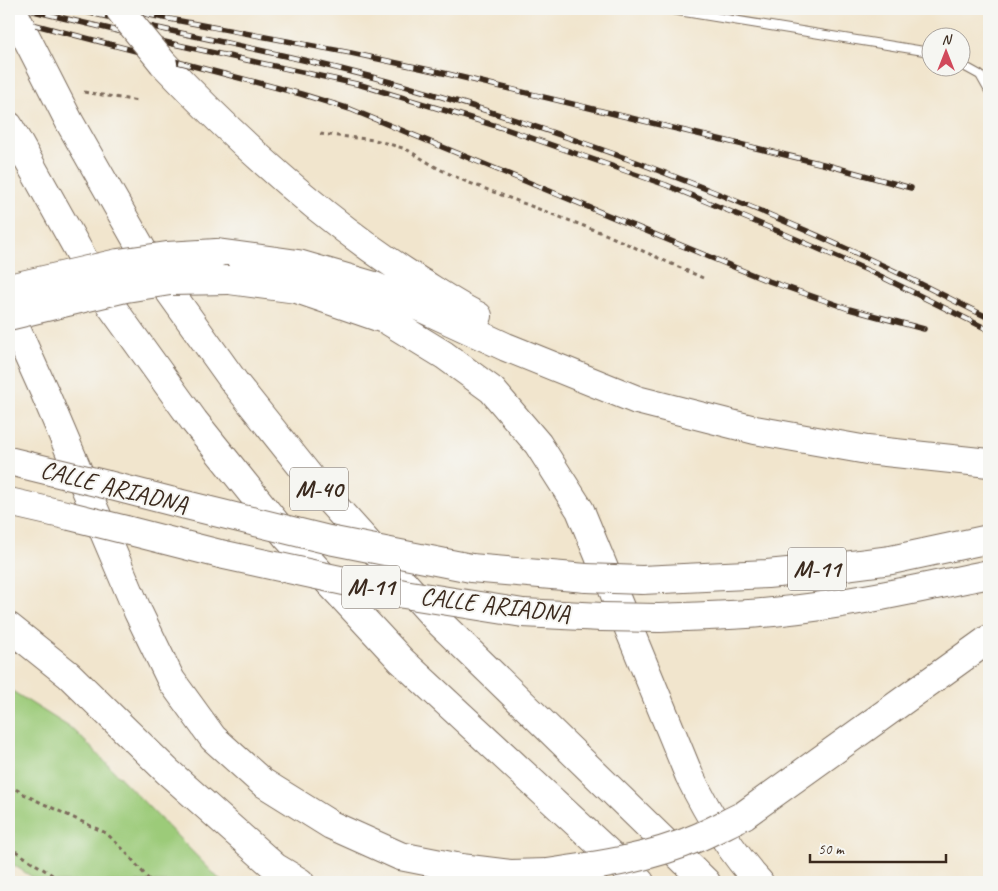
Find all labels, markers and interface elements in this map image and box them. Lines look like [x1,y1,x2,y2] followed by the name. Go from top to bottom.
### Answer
[920,28,970,78] north arrow
[942,31,953,48] text: N
[37,453,191,521] street label: CALLE ARIADNA
[290,468,348,510] road number: M-40
[788,548,846,590] road number: M-11
[342,566,400,608] road number: M-11
[418,580,572,630] street label: CALLE ARIADNA
[810,831,947,863] scale bar
[818,840,845,859] text: 50 m

